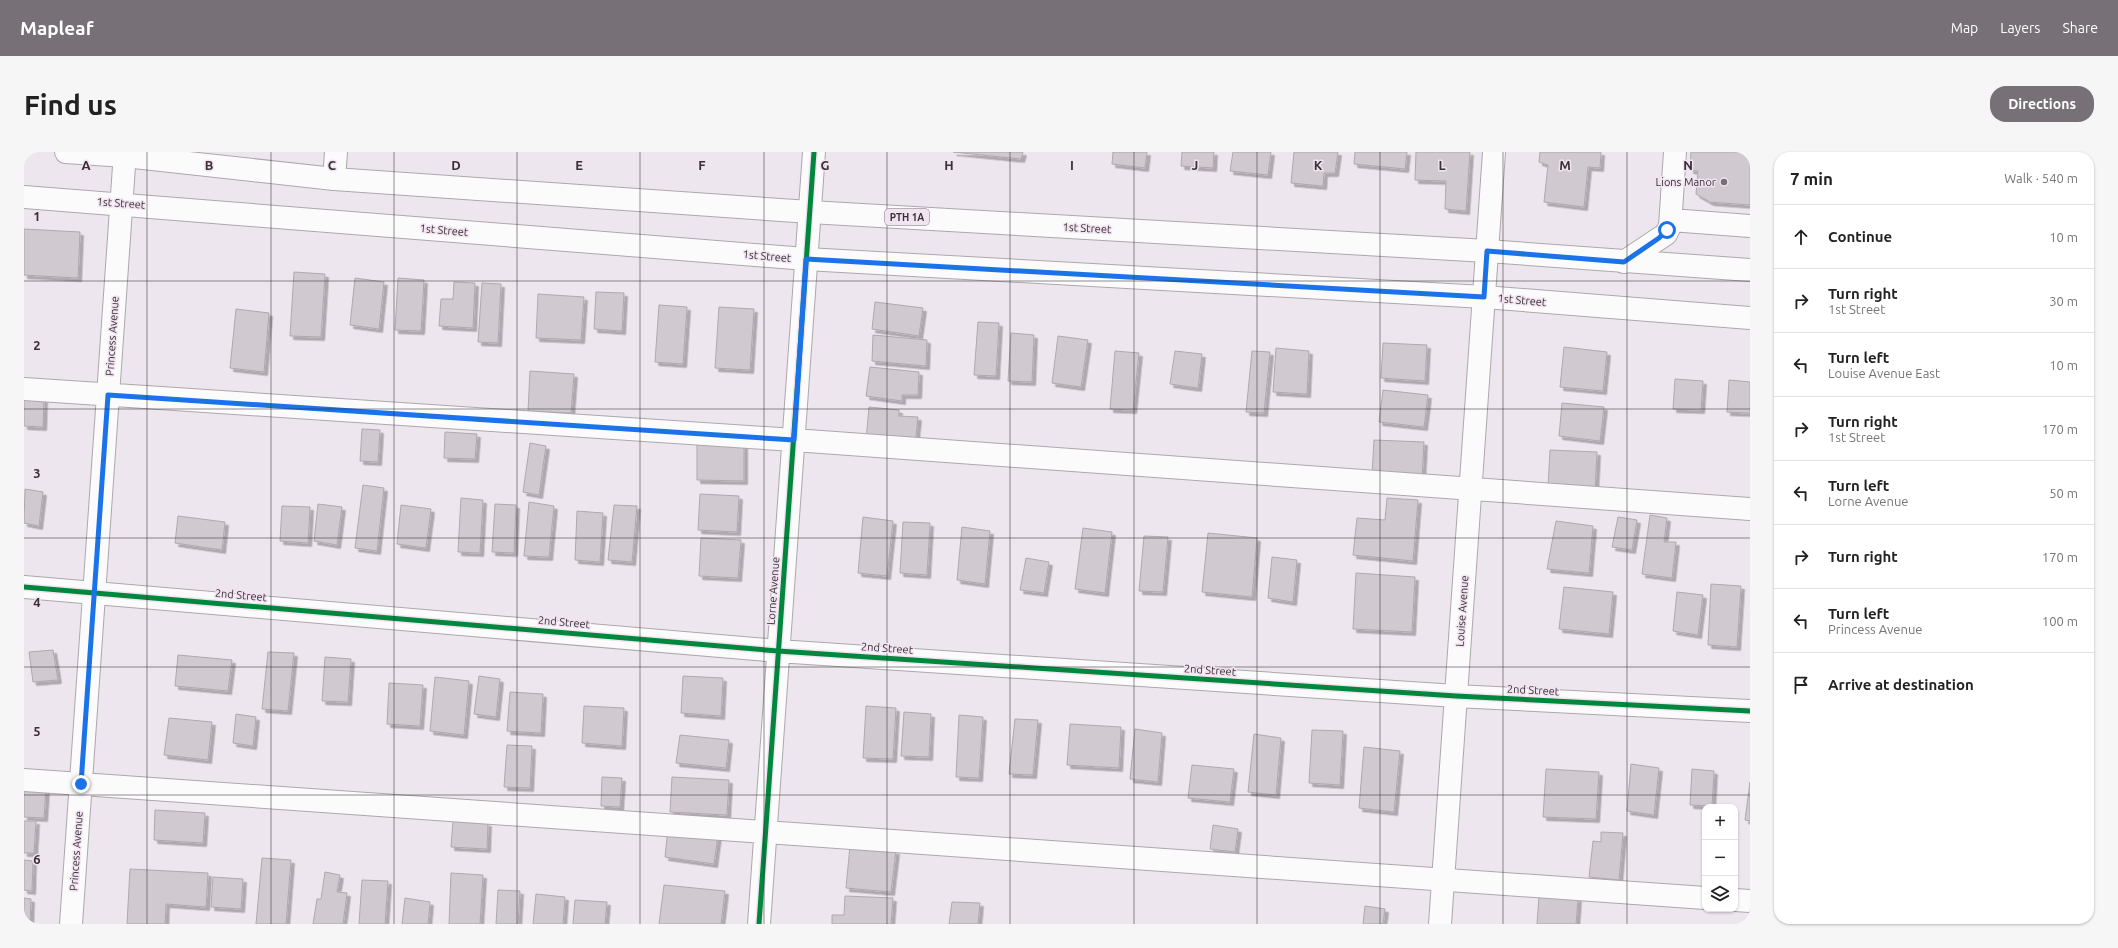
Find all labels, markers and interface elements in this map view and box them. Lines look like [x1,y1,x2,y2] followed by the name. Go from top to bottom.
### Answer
[20,17,93,39] text: Mapleaf
[1951,20,1978,36] text: Map
[2000,20,2040,36] text: Layers
[2062,20,2098,36] text: Share
[1990,86,2094,122] button: Directions
[24,89,117,120] text: Find us
[81,158,91,172] text: A
[205,158,214,172] text: B
[328,158,337,172] text: C
[451,158,461,172] text: D
[575,158,583,172] text: E
[698,158,706,172] text: F
[821,158,830,172] text: G
[944,158,954,172] text: H
[1070,158,1074,172] text: I
[1192,158,1198,172] text: J
[1314,158,1323,172] text: K
[1438,158,1446,172] text: L
[1559,158,1571,172] text: M
[1683,158,1693,172] text: N
[1790,169,1833,188] text: 7 min
[2004,171,2078,185] text: Walk · 540 m
[1656,176,1717,188] place label: Lions Manor
[1719,177,1729,187] marker: Lions Manor
[96,195,146,211] street label: 1st Street
[33,209,41,223] text: 1
[885,209,929,225] road number: PTH 1A
[1062,221,1112,235] street label: 1st Street
[1658,221,1676,239] route start
[419,222,469,238] street label: 1st Street
[1790,226,1812,248] icon: ahead
[1828,228,1892,245] text: Continue
[2049,230,2078,244] text: 10 m
[742,248,792,264] street label: 1st Street
[1828,285,1898,302] text: Turn right
[1790,290,1812,312] icon: right
[1497,292,1547,308] street label: 1st Street
[2049,294,2078,308] text: 30 m
[103,296,121,376] street label: Princess Avenue
[1828,302,1885,316] text: 1st Street
[33,338,41,352] text: 2
[1828,349,1889,366] text: Turn left
[1790,354,1812,376] icon: left
[2049,358,2078,372] text: 10 m
[1828,366,1940,380] text: Louise Avenue East
[1828,413,1898,430] text: Turn right
[1790,418,1812,440] icon: right
[2042,422,2078,436] text: 170 m
[1828,430,1885,444] text: 1st Street
[33,466,41,480] text: 3
[1828,477,1889,494] text: Turn left
[1790,482,1812,504] icon: left
[2049,486,2078,500] text: 50 m
[1828,494,1909,508] text: Lorne Avenue
[1790,546,1812,568] icon: right
[1828,548,1898,565] text: Turn right
[2042,550,2078,564] text: 170 m
[765,557,781,625] street label: Lorne Avenue
[1454,575,1470,647] street label: Louise Avenue
[214,587,268,603] street label: 2nd Street
[33,595,41,609] text: 4
[1828,605,1889,622] text: Turn left
[1790,610,1812,632] icon: left
[537,614,591,630] street label: 2nd Street
[2042,614,2078,628] text: 100 m
[1828,622,1923,636] text: Princess Avenue
[861,640,914,656] street label: 2nd Street
[1184,662,1237,678] street label: 2nd Street
[1790,674,1812,696] icon: arrive
[1828,676,1974,693] text: Arrive at destination
[1507,683,1560,697] street label: 2nd Street
[33,724,41,738] text: 5
[72,775,90,793] route end
[1702,804,1738,912] map controls
[1702,804,1738,840] button: +
[67,811,85,891] street label: Princess Avenue
[1702,840,1738,876] button: −
[33,852,41,866] text: 6
[1702,876,1738,912] button: layers

